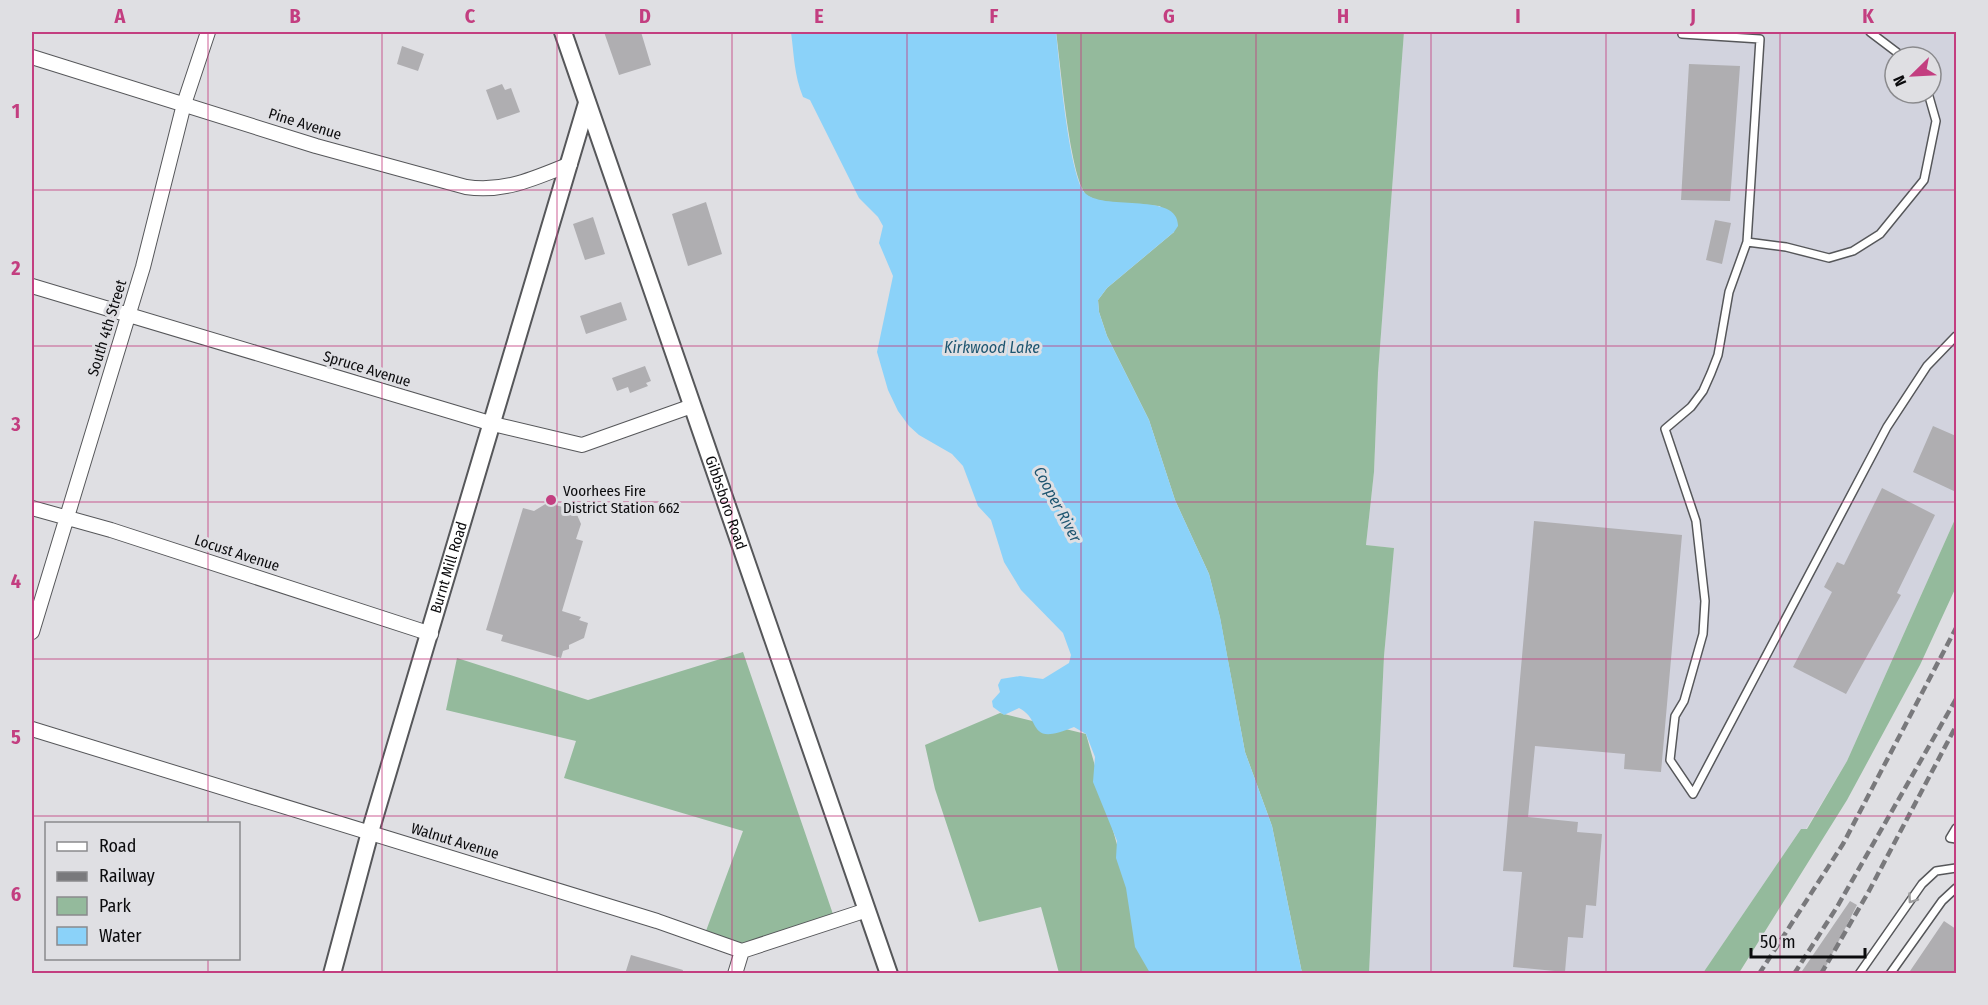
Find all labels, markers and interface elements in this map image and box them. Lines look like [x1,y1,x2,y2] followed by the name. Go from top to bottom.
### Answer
[114,4,127,28] text: A
[289,4,301,28] text: B
[465,4,476,28] text: C
[639,4,651,28] text: D
[814,4,824,28] text: E
[990,4,999,28] text: F
[1163,4,1175,28] text: G
[1337,4,1349,28] text: H
[1515,4,1521,28] text: I
[1689,4,1696,28] text: J
[1862,4,1874,28] text: K
[1883,45,1943,105] north arrow
[1889,73,1910,89] text: N
[12,99,20,123] text: 1
[266,104,344,144] street label: Pine Avenue
[10,256,21,280] text: 2
[84,277,130,378] street label: South 4th Street
[944,338,1040,357] water label: Kirkwood Lake
[321,347,413,391] street label: Spruce Avenue
[10,412,21,436] text: 3
[701,453,750,552] street label: Gibbsboro Road
[1030,463,1086,546] water label: Cooper River
[563,482,680,517] place label: Voorhees Fire District Station 662
[544,493,558,507] marker: Voorhees Fire District Station 662
[427,520,471,615] street label: Burnt Mill Road
[192,531,282,575] street label: Locust Avenue
[11,569,21,593] text: 4
[11,725,21,749] text: 5
[409,819,501,863] street label: Walnut Avenue
[45,822,240,960] legend
[99,835,136,857] text: Road
[99,865,155,887] text: Railway
[11,882,21,906] text: 6
[1908,893,1919,904] one-way arrow
[99,895,132,917] text: Park
[1751,921,1865,959] scale bar
[99,925,142,947] text: Water
[1760,931,1796,953] text: 50 m

